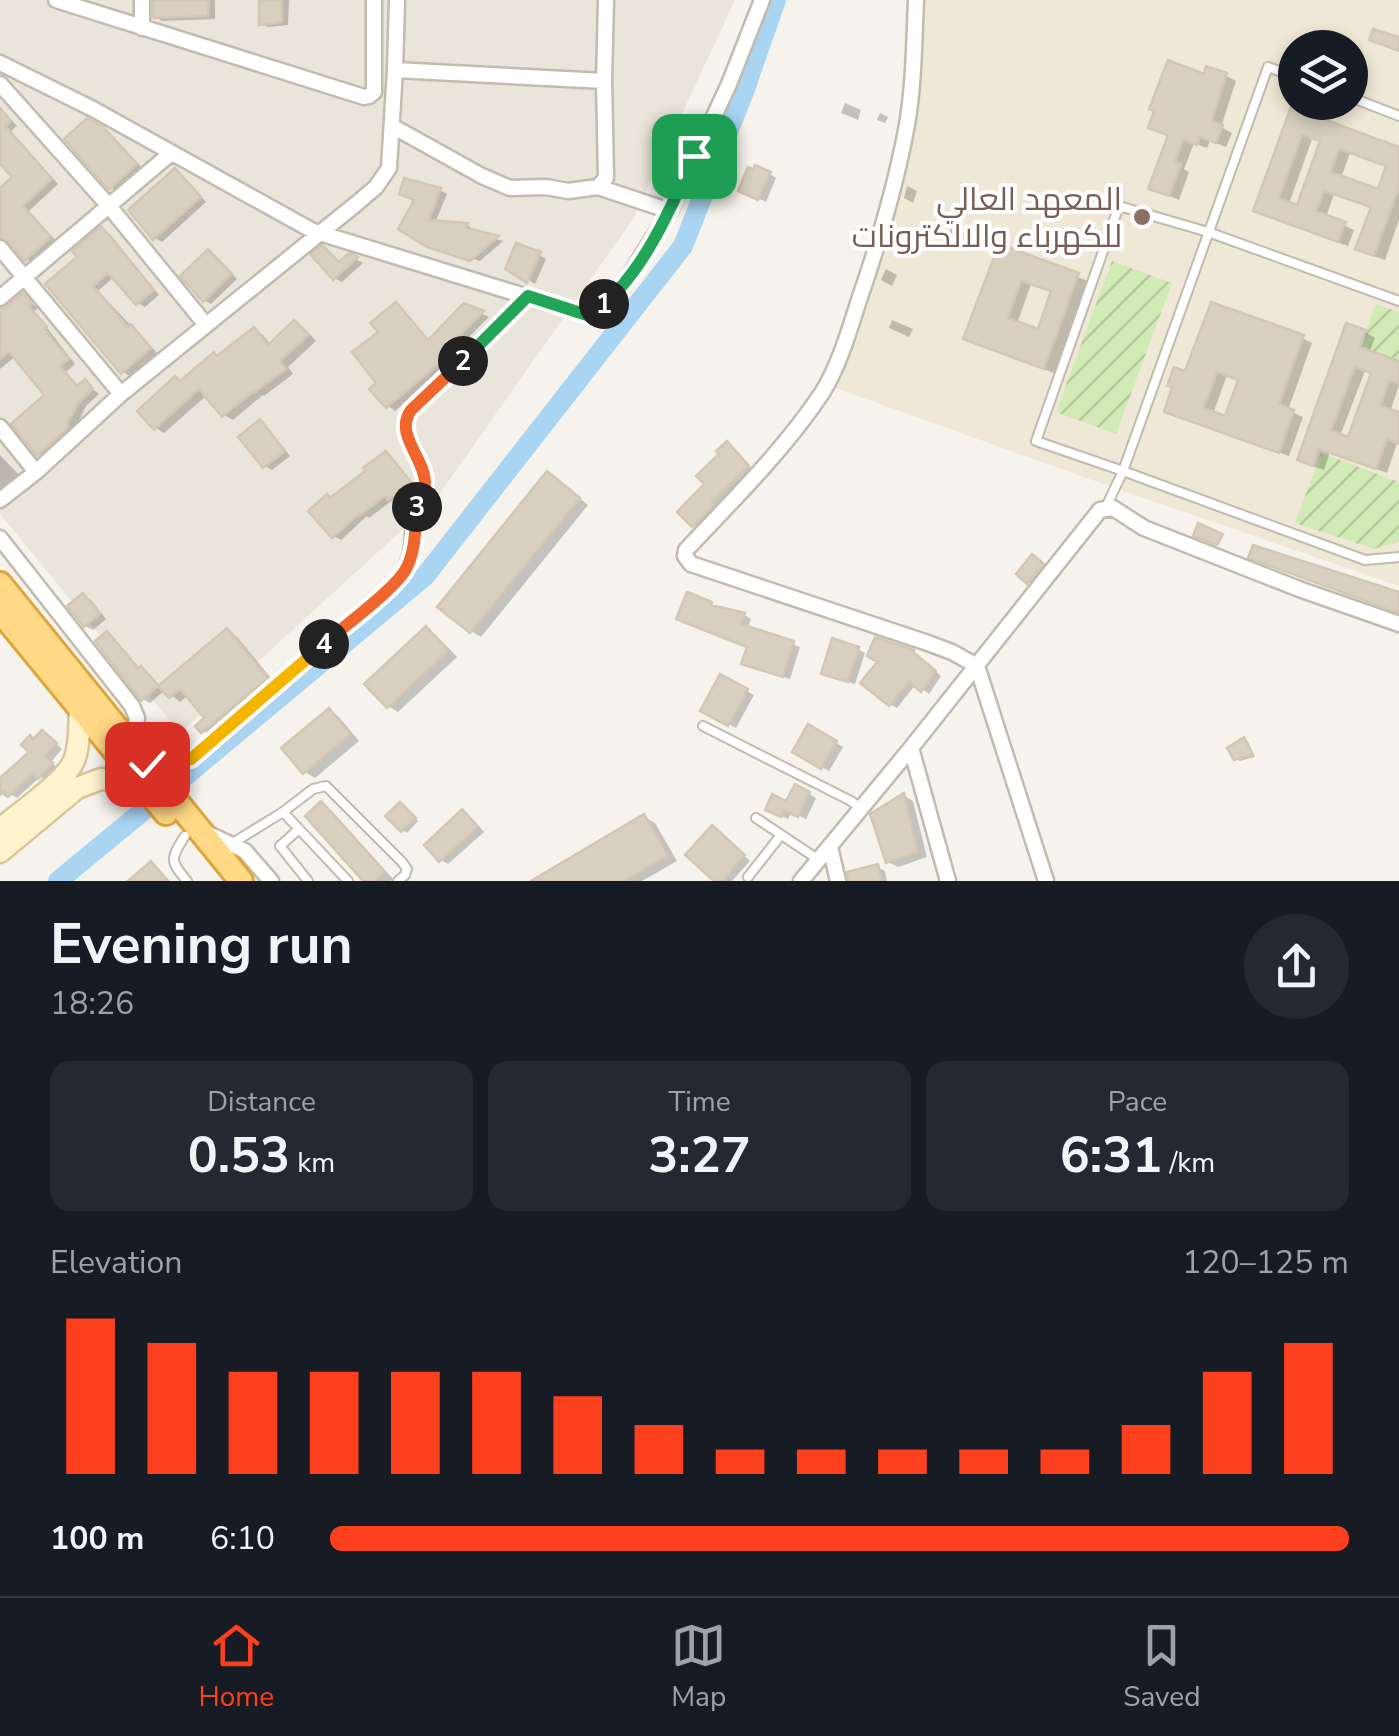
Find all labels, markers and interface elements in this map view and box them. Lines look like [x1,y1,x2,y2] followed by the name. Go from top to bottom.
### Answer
[1278,30,1368,120] map controls
[1278,30,1368,120] button: layers
[652,114,737,199] pin
[667,129,722,184] icon: arrive
[852,178,1122,258] place label: المعهد العالي للكهرباء والالكترونات
[1131,206,1153,228] marker: المعهد العالي للكهرباء والالكترونات
[579,279,629,329] pin: 1
[596,285,612,323] text: 1
[438,336,488,386] pin: 2
[455,342,471,380] text: 2
[392,482,442,532] pin: 3
[409,488,425,526] text: 3
[299,619,349,669] pin: 4
[316,625,332,663] text: 4
[105,722,190,807] pin
[120,737,175,792] icon: check
[50,907,353,982] text: Evening run
[1244,914,1349,1019] button: share
[50,982,134,1025] text: 18:26
[207,1083,316,1121] text: Distance
[668,1083,731,1121] text: Time
[1108,1083,1167,1121] text: Pace
[188,1121,290,1190] text: 0.53
[648,1121,751,1190] text: 3:27
[1060,1121,1162,1190] text: 6:31
[290,1144,335,1182] text: km
[1162,1144,1215,1182] text: /km
[50,1241,183,1284] text: Elevation
[1182,1241,1349,1284] text: 120–125 m
[50,1517,144,1560] text: 100 m
[210,1517,275,1560] text: 6:10
[198,1618,274,1716] tab: Home
[671,1618,726,1716] tab: Map
[1123,1618,1201,1716] tab: Saved

